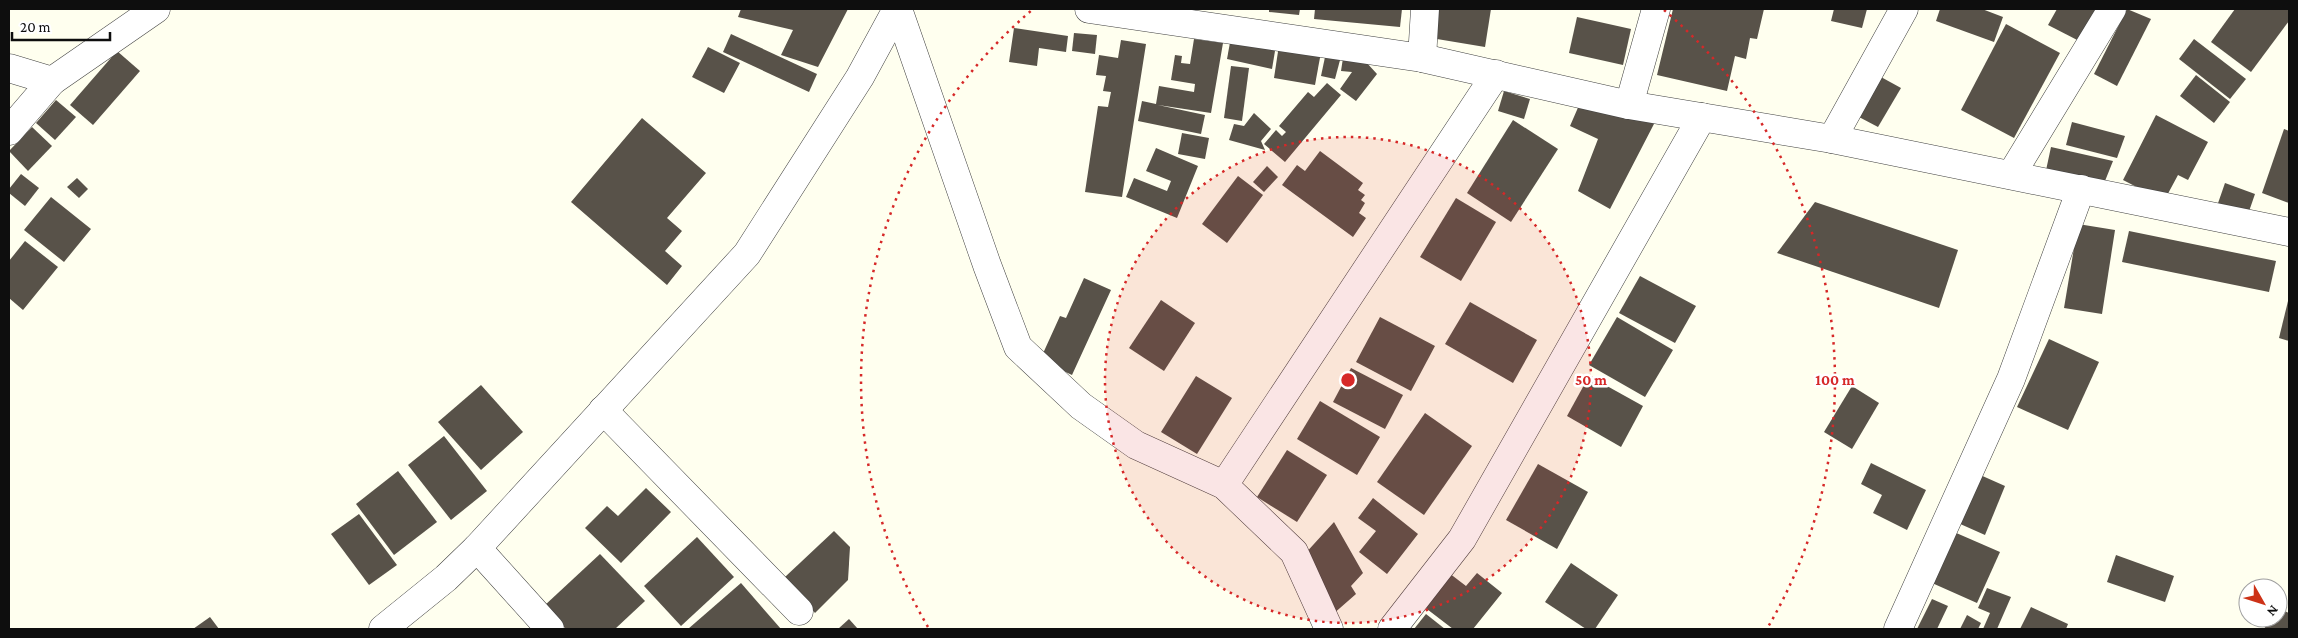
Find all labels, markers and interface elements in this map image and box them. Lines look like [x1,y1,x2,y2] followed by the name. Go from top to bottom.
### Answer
[12,10,110,42] scale bar
[20,19,51,35] text: 20 m
[1339,371,1357,389] centre of rings
[1575,372,1607,388] text: 50 m
[1815,372,1855,388] text: 100 m
[2238,578,2288,628] north arrow
[2264,602,2282,620] text: N

